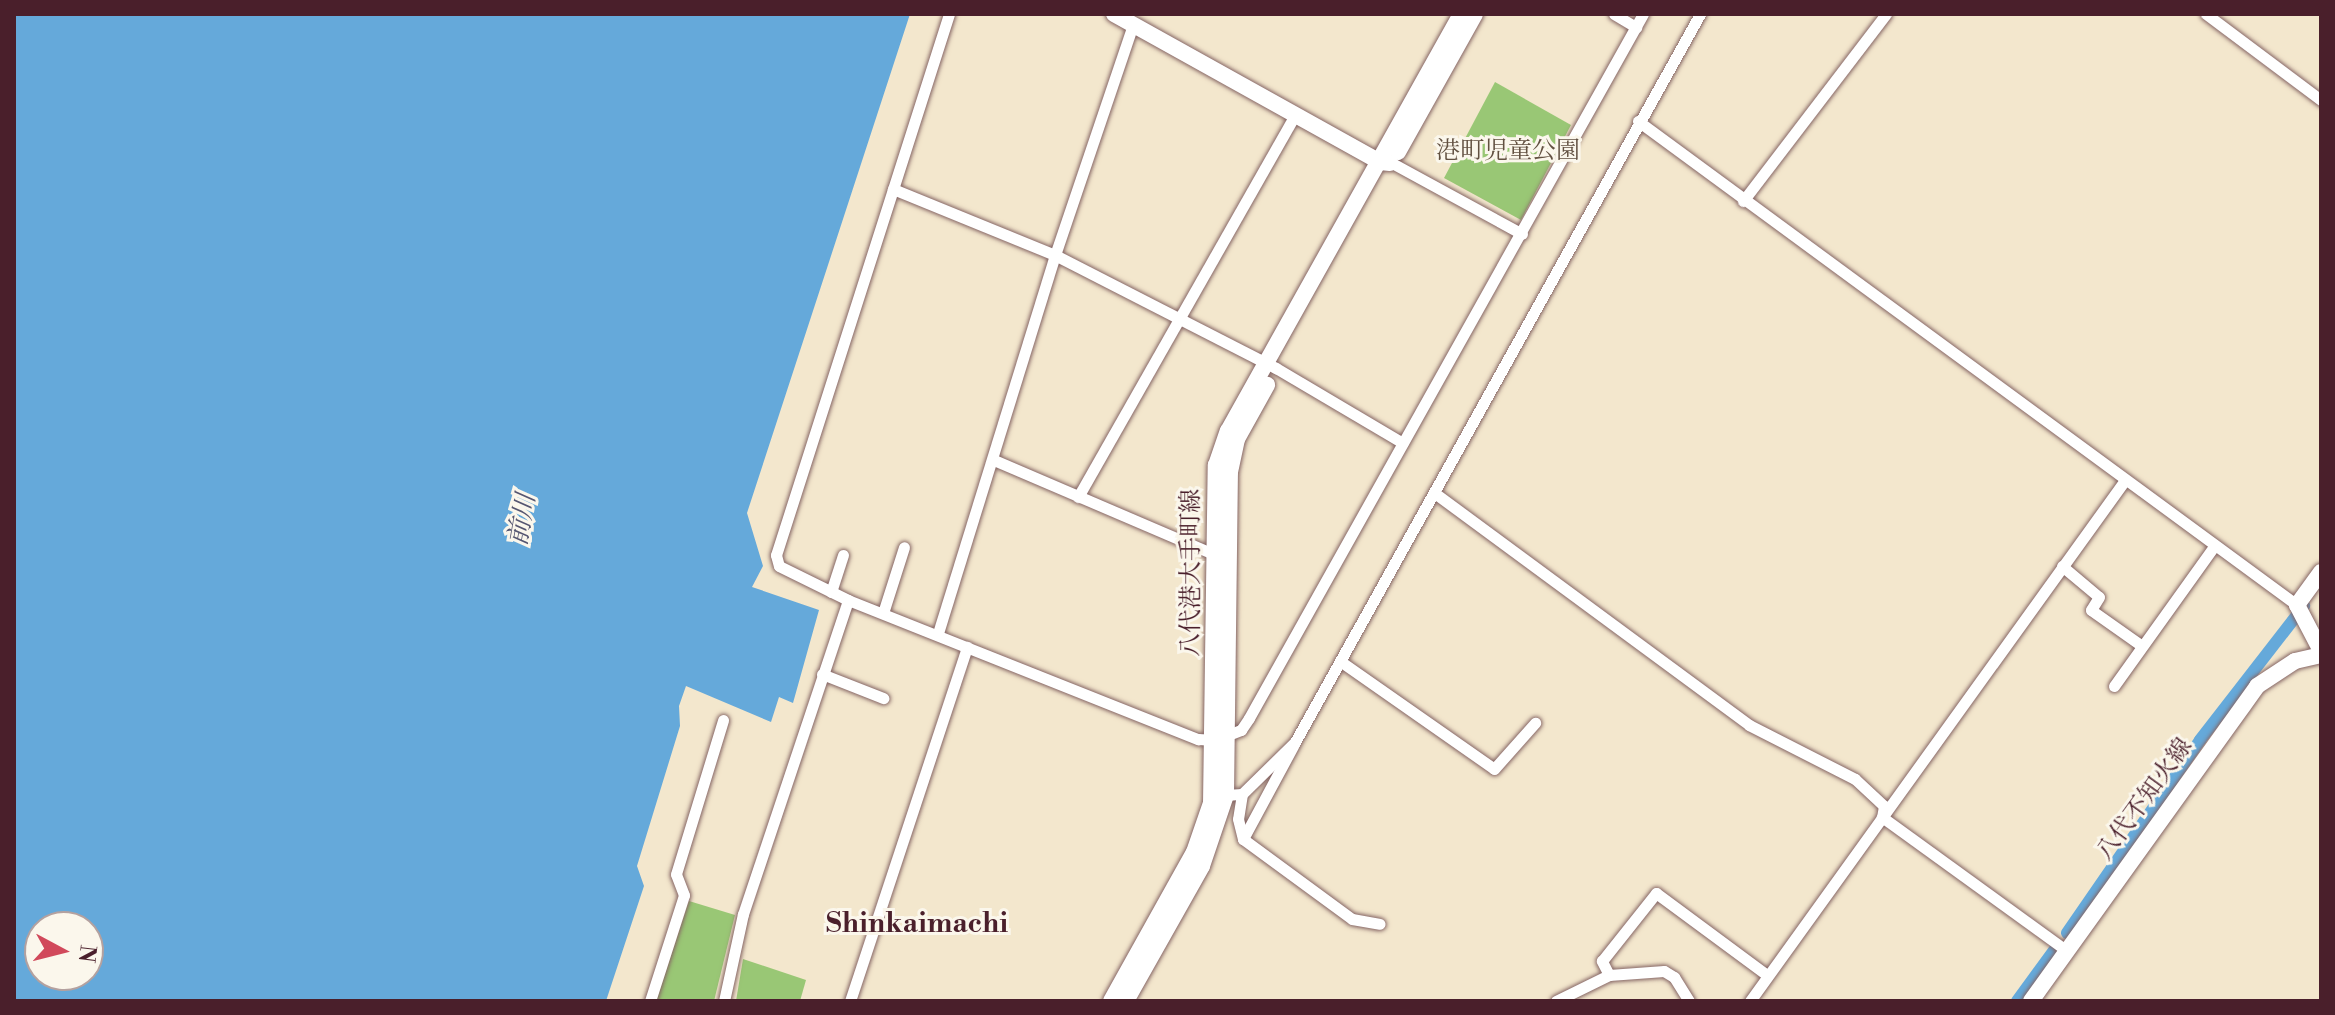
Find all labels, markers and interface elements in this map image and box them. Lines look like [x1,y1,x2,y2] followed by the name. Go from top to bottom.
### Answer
[1436,138,1580,166] park label: 港町児童公園
[1178,489,1206,657] street label: 八代港大手町線
[503,492,543,548] water label: 前川
[2091,733,2199,867] street label: 八代不知火線
[826,907,1008,941] district label: Shinkaimachi
[24,911,104,991] north arrow
[72,943,101,964] text: N

